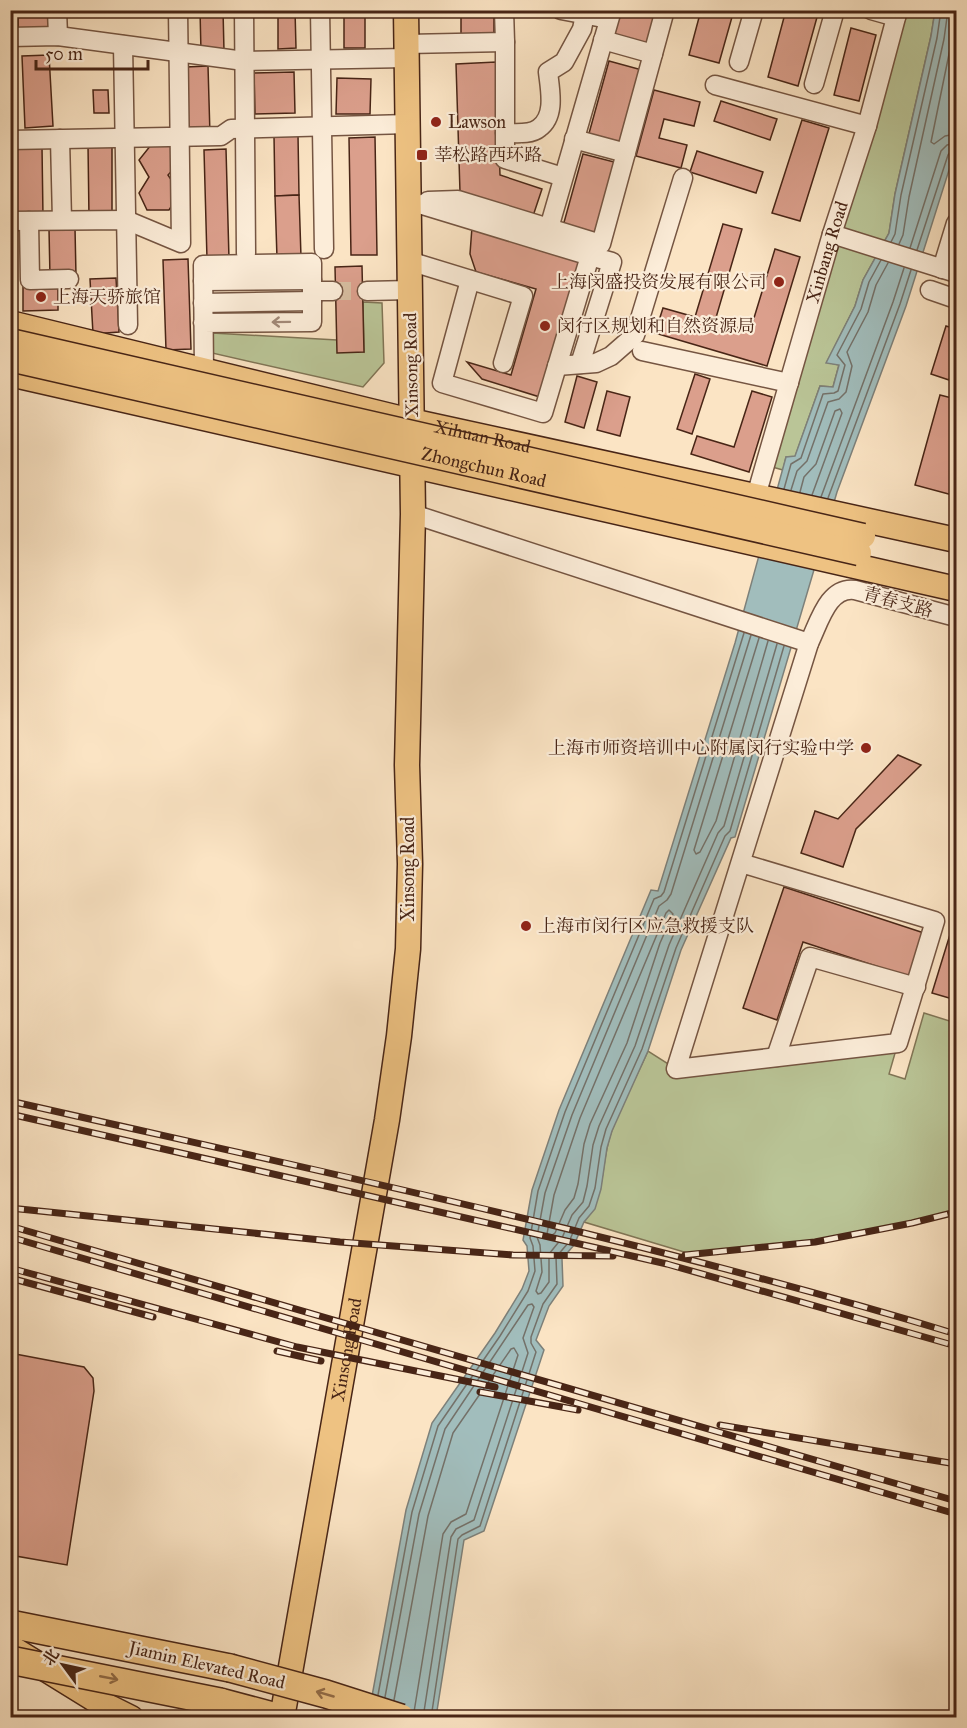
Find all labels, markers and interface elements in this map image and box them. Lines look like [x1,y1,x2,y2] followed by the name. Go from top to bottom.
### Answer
[36,33,148,71] scale bar
[45,43,83,65] text: 50 m
[448,111,506,133] place label: Lawson
[429,115,443,129] marker: Lawson
[434,144,542,166] place label: 莘松路西环路
[415,148,429,162] marker: 莘松路西环路
[802,198,853,306] street label: Xinbang Road
[551,271,767,293] place label: 上海闵盛投资发展有限公司
[772,275,786,289] marker: 上海闵盛投资发展有限公司
[53,286,161,308] place label: 上海天骄旅馆
[34,290,48,304] marker: 上海天骄旅馆
[399,312,424,418] street label: Xinsong Road
[557,315,755,337] place label: 闵行区规划和自然资源局
[271,317,291,328] one-way arrow
[538,319,552,333] marker: 闵行区规划和自然资源局
[432,415,533,458] street label: Xihuan Road
[419,442,548,492] street label: Zhongchun Road
[860,582,936,622] street label: 青春支路
[548,737,854,759] place label: 上海市师资培训中心附属闵行实验中学
[859,741,873,755] marker: 上海市师资培训中心附属闵行实验中学
[397,817,420,921] street label: Xinsong Road
[538,915,754,937] place label: 上海市闵行区应急救援支队
[519,919,533,933] marker: 上海市闵行区应急救援支队
[327,1296,367,1403] street label: Xinsong Road
[33,1635,93,1695] north arrow
[124,1636,287,1695] street label: Jiamin Elevated Road
[39,1645,63,1669] text: 北
[99,1673,119,1684] one-way arrow
[316,1688,335,1699] one-way arrow

